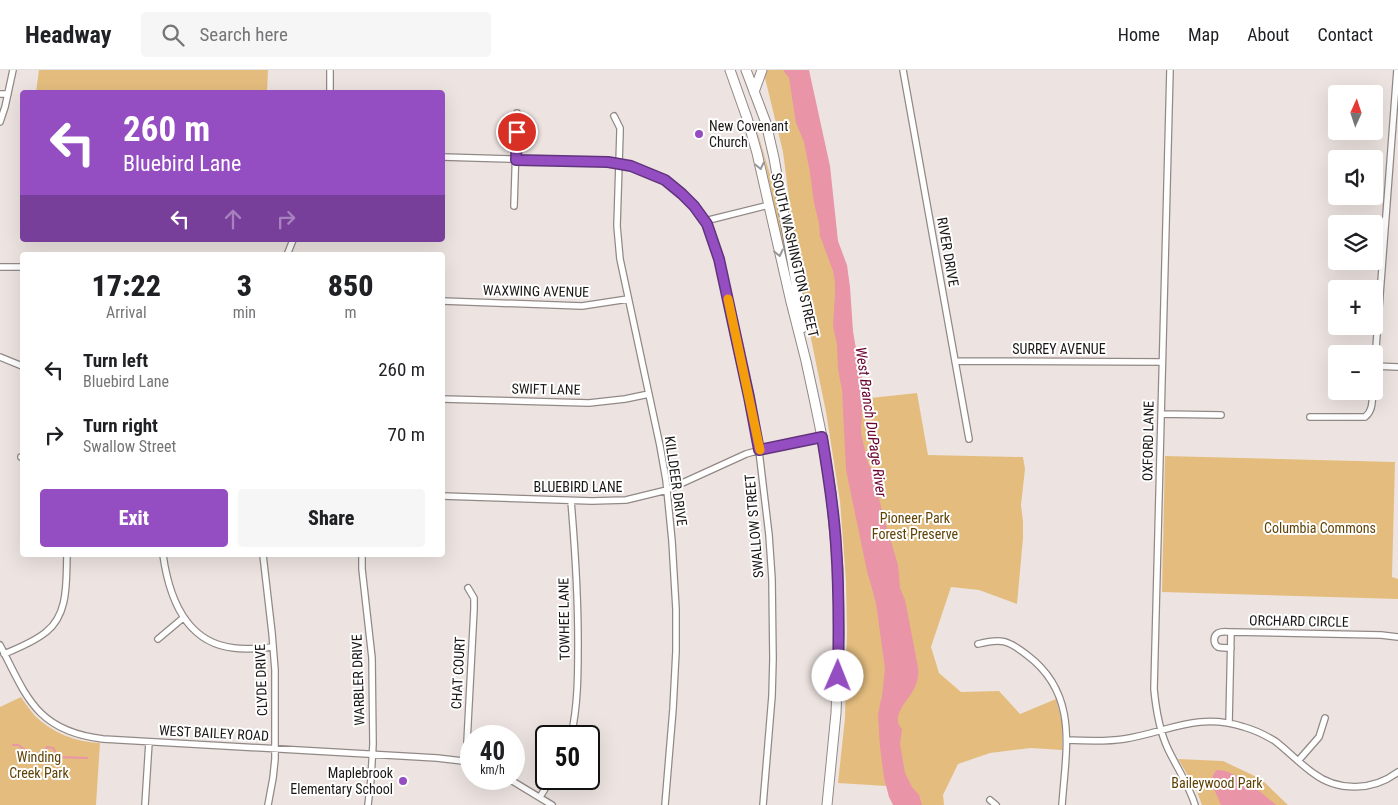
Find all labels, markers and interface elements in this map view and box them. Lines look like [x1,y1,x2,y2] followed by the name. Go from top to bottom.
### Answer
[141,12,491,57] search box
[25,21,111,49] text: Headway
[159,21,187,49] icon: search
[199,23,288,46] text: Search here
[1118,24,1160,45] text: Home
[1188,24,1219,45] text: Map
[1247,24,1289,45] text: About
[1317,24,1373,45] text: Contact
[1328,85,1382,140] north arrow
[1328,85,1383,400] map controls
[123,109,210,150] text: 260 m
[40,110,105,175] icon: left
[496,111,538,153] pin
[503,118,531,146] icon: arrive
[709,118,788,150] place label: New Covenant Church
[693,128,705,140] marker: New Covenant Church
[1328,150,1383,205] button: sound
[123,151,241,176] text: Bluebird Lane
[754,162,765,171] one-way arrow
[768,171,822,339] street label: SOUTH WASHINGTON STREET
[166,205,194,233] icon: left
[219,205,247,233] icon: ahead
[272,205,300,233] icon: right
[1328,215,1383,270] button: layers
[934,216,962,288] street label: RIVER DRIVE
[773,248,784,257] one-way arrow
[92,268,161,303] text: 17:22
[237,268,252,303] text: 3
[328,268,373,303] text: 850
[1328,280,1383,335] button: +
[483,282,589,300] street label: WAXWING AVENUE
[106,303,147,322] text: Arrival
[233,303,256,322] text: min
[345,303,357,322] text: m
[1012,341,1106,357] street label: SURREY AVENUE
[1328,345,1383,400] button: −
[852,346,891,499] water label: West Branch DuPage River
[83,349,148,372] text: Turn left
[40,356,68,384] icon: left
[378,358,425,381] text: 260 m
[83,372,169,391] text: Bluebird Lane
[511,380,581,398] street label: SWIFT LANE
[1139,401,1157,481] street label: OXFORD LANE
[83,414,158,437] text: Turn right
[40,421,68,449] icon: right
[388,423,425,446] text: 70 m
[662,435,690,527] street label: KILLDEER DRIVE
[83,437,176,456] text: Swallow Street
[741,473,767,579] street label: SWALLOW STREET
[533,479,623,495] street label: BLUEBIRD LANE
[40,489,228,547] button: Exit
[238,489,425,547] button: Share
[872,510,959,542] park label: Pioneer Park Forest Preserve
[1264,520,1376,536] park label: Columbia Commons
[555,578,573,660] street label: TOWHEE LANE
[1249,612,1349,630] street label: ORCHARD CIRCLE
[348,634,368,726] street label: WARBLER DRIVE
[448,636,468,710] street label: CHAT COURT
[252,644,270,716] street label: CLYDE DRIVE
[811,649,863,701] position arrow
[159,722,269,744] street label: WEST BAILEY ROAD
[535,725,600,790] speed limit sign: 50
[480,737,505,766] text: 40
[9,749,70,781] park label: Winding Creek Park
[480,763,505,777] text: km/h
[290,765,394,797] place label: Maplebrook Elementary School
[397,775,409,787] marker: Maplebrook Elementary School
[1171,775,1263,791] park label: Baileywood Park

